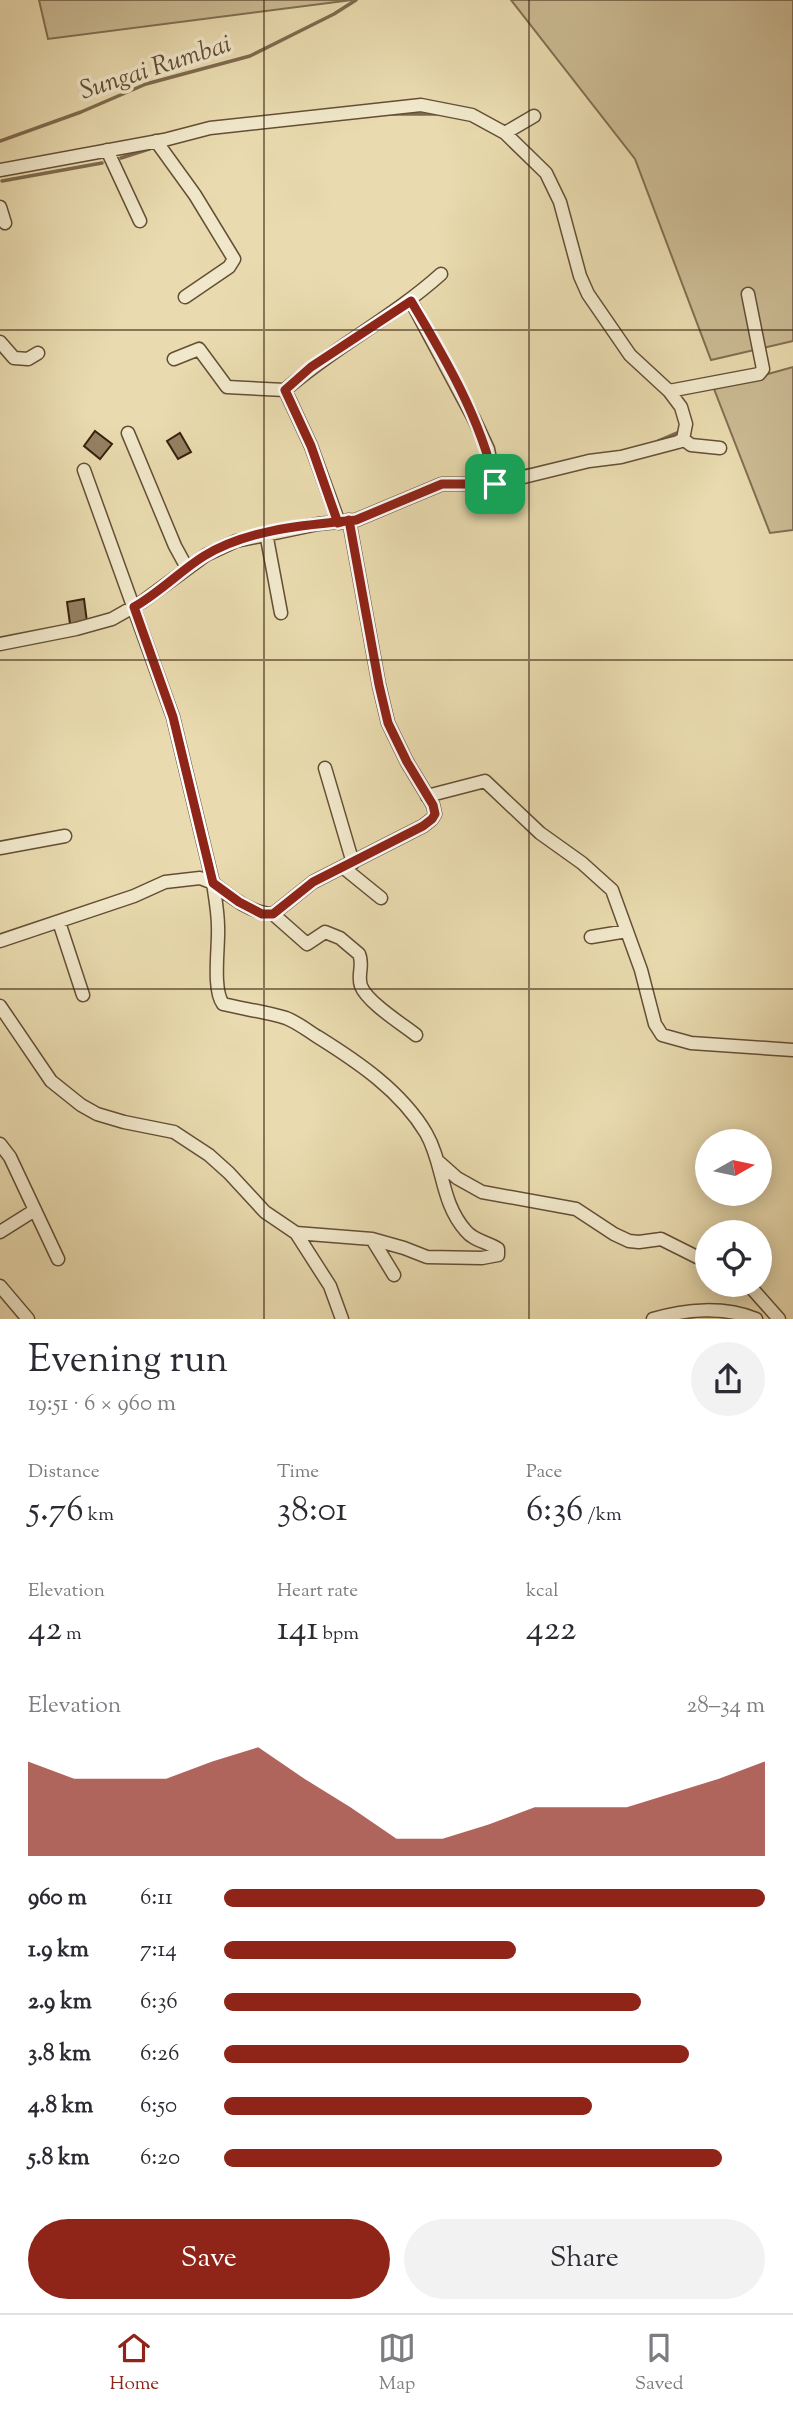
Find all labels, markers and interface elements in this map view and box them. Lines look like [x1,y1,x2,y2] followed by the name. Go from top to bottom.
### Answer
[75,26,236,110] water label: Sungai Rumbai
[465,454,525,514] pin
[476,465,514,503] icon: arrive
[695,1129,772,1206] north arrow
[695,1129,772,1297] map controls
[695,1220,772,1297] button: locate
[28,1335,228,1389] text: Evening run
[691,1342,765,1416] button: share
[28,1388,176,1421] text: 19:51 · 6 × 960 m
[28,1459,100,1486] text: Distance
[277,1459,319,1486] text: Time
[526,1459,562,1486] text: Pace
[28,1486,84,1537] text: 5.76
[277,1486,347,1537] text: 38:01
[526,1486,583,1537] text: 6:36
[84,1502,114,1529] text: km
[583,1502,622,1529] text: /km
[28,1578,105,1605] text: Elevation
[277,1578,358,1605] text: Heart rate
[526,1578,559,1605] text: kcal
[28,1605,62,1656] text: 42
[277,1605,318,1656] text: 141
[526,1605,576,1656] text: 422
[62,1621,82,1648] text: m
[318,1621,359,1648] text: bpm
[28,1690,121,1723] text: Elevation
[686,1690,765,1723] text: 28–34 m
[28,1882,87,1915] text: 960 m
[140,1882,173,1915] text: 6:11
[28,1934,89,1967] text: 1.9 km
[140,1934,177,1967] text: 7:14
[28,1986,92,2019] text: 2.9 km
[140,1986,178,2019] text: 6:36
[28,2038,91,2071] text: 3.8 km
[140,2038,179,2071] text: 6:26
[28,2090,93,2123] text: 4.8 km
[140,2090,177,2123] text: 6:50
[28,2142,90,2175] text: 5.8 km
[140,2142,180,2175] text: 6:20
[28,2219,390,2299] button: Save
[404,2219,765,2299] button: Share
[109,2329,159,2398] tab: Home
[378,2329,416,2398] tab: Map
[635,2329,684,2398] tab: Saved

